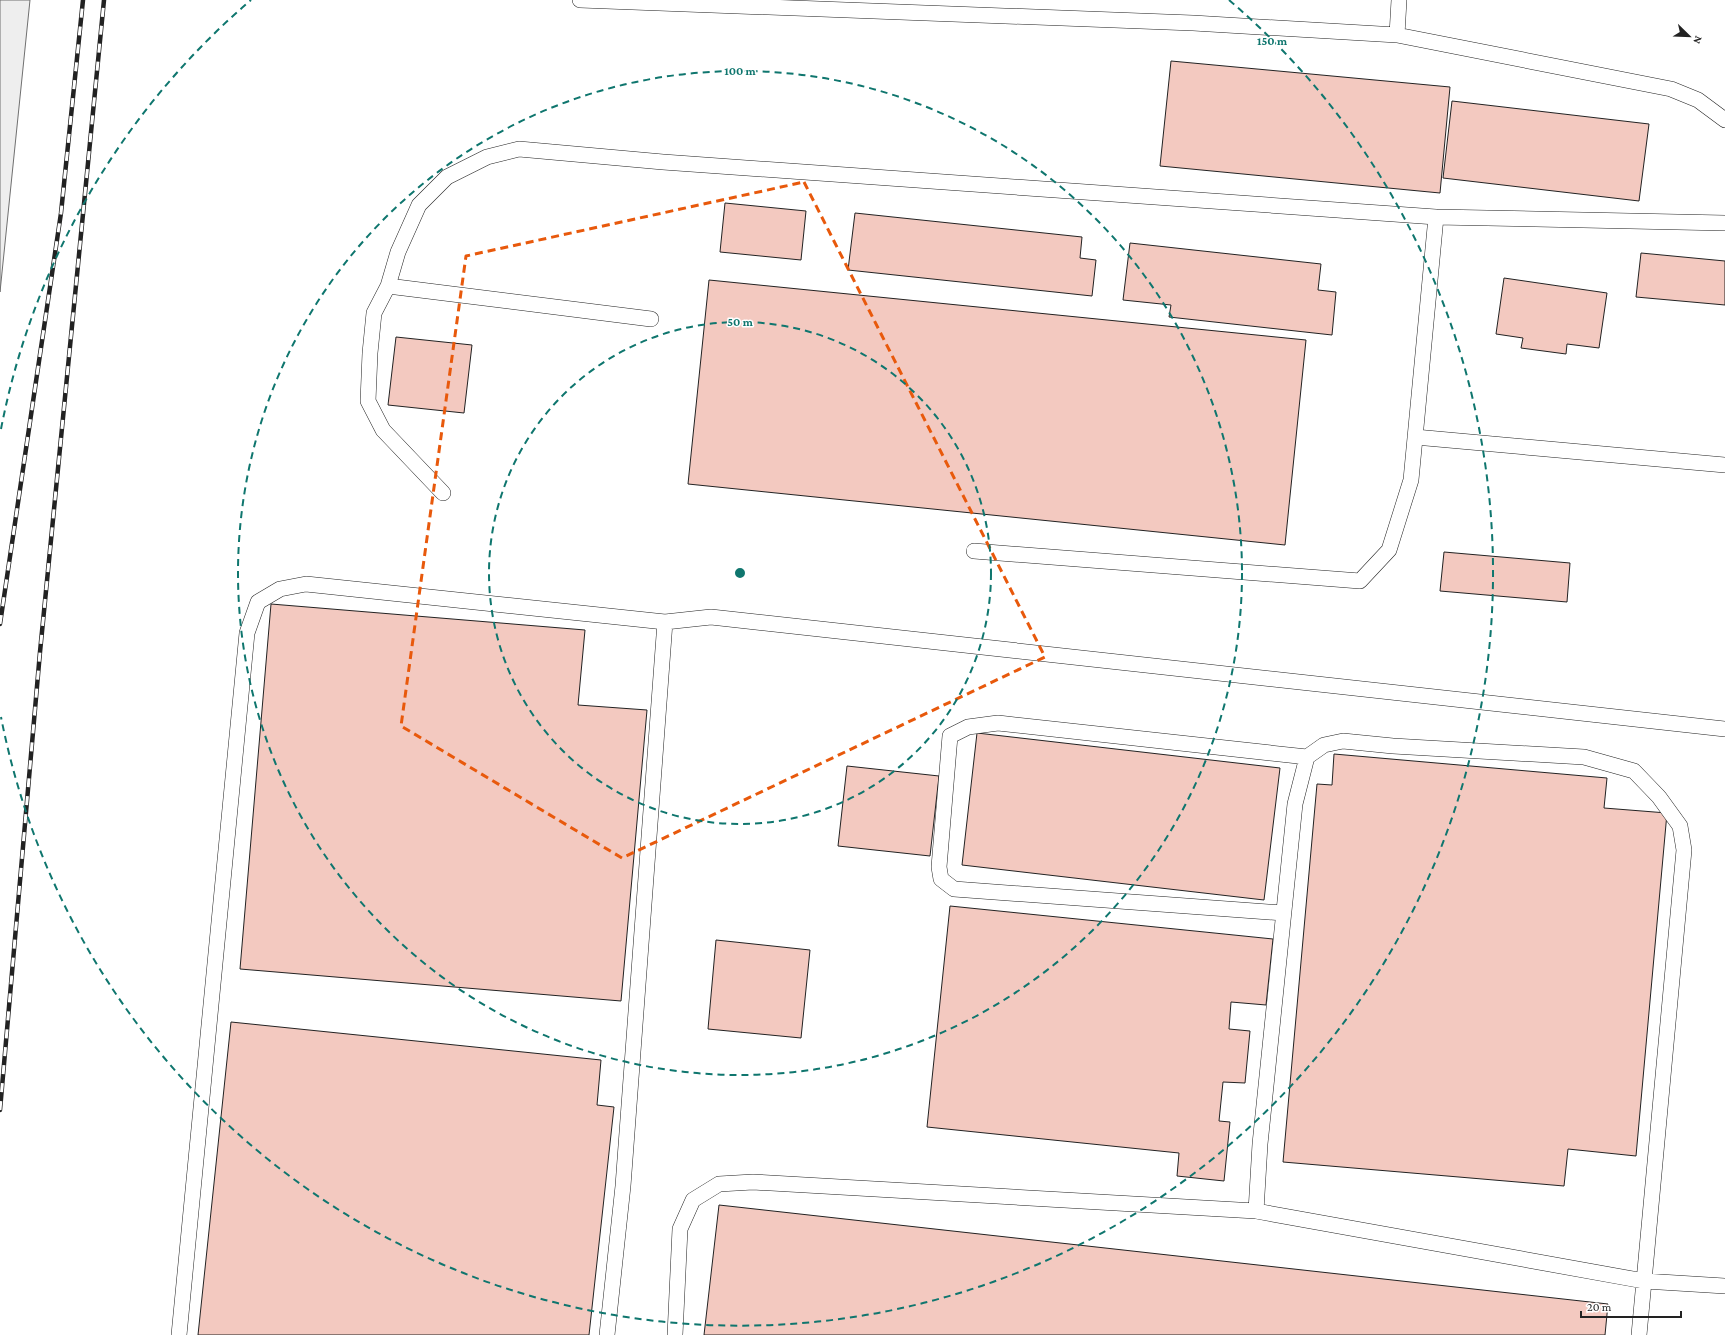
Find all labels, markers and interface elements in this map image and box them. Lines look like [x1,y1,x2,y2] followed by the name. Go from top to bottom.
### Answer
[1669,16,1709,56] north arrow
[1257,34,1288,48] text: 150 m
[1691,34,1705,46] text: N
[724,64,757,78] text: 100 m
[727,315,754,329] text: 50 m
[733,566,747,580] centre of rings
[1581,1293,1681,1319] scale bar
[1587,1300,1612,1314] text: 20 m

